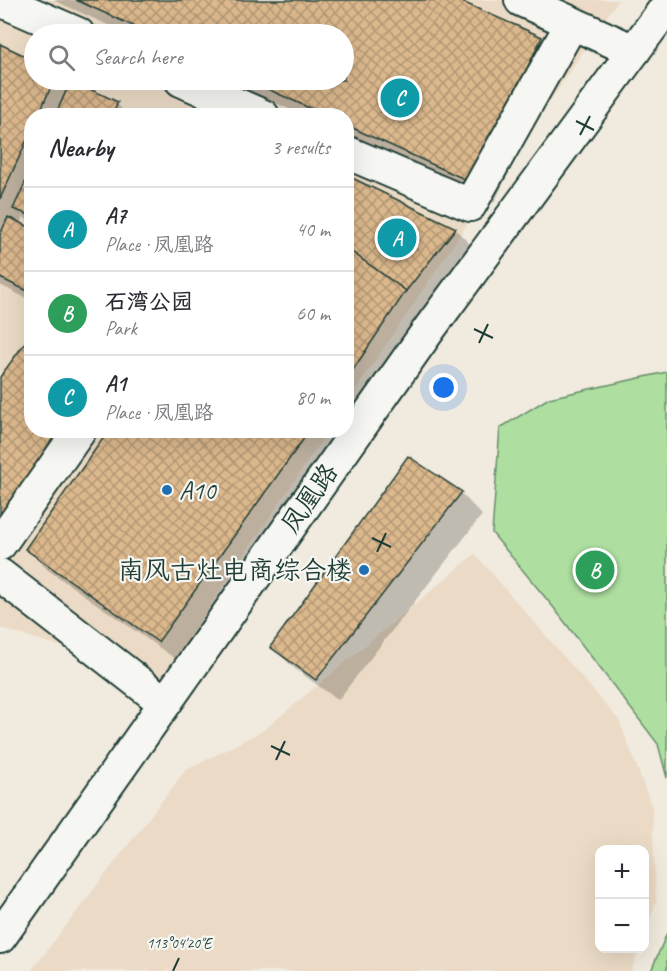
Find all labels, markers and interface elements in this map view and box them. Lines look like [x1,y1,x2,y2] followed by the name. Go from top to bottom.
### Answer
[24,24,354,90] search box
[45,41,78,74] icon: search
[93,43,183,71] text: Search here
[380,76,420,120] pin: C
[48,131,113,164] text: Nearby
[271,135,330,160] text: 3 results
[105,202,126,230] text: A7
[378,216,416,260] pin: A
[62,217,73,242] text: A
[296,217,330,242] text: 40 m
[105,232,214,257] text: Place · 凤凰路
[105,288,193,316] text: 石湾公园
[62,301,73,326] text: B
[296,301,330,326] text: 60 m
[105,316,137,341] text: Park
[105,370,126,398] text: A1
[429,373,458,402] your location
[63,385,72,410] text: C
[296,385,330,410] text: 80 m
[105,400,214,425] text: Place · 凤凰路
[274,457,345,540] street label: 凤凰路
[179,474,218,507] place label: A10
[160,483,174,497] marker: A10
[576,548,614,592] pin: B
[118,554,352,587] place label: 南风古灶电商综合楼
[357,563,371,577] marker: 南风古灶电商综合楼
[595,845,649,953] map controls
[595,845,649,899] button: +
[595,899,649,953] button: −
[147,934,213,953] text: 113°04'20"E

